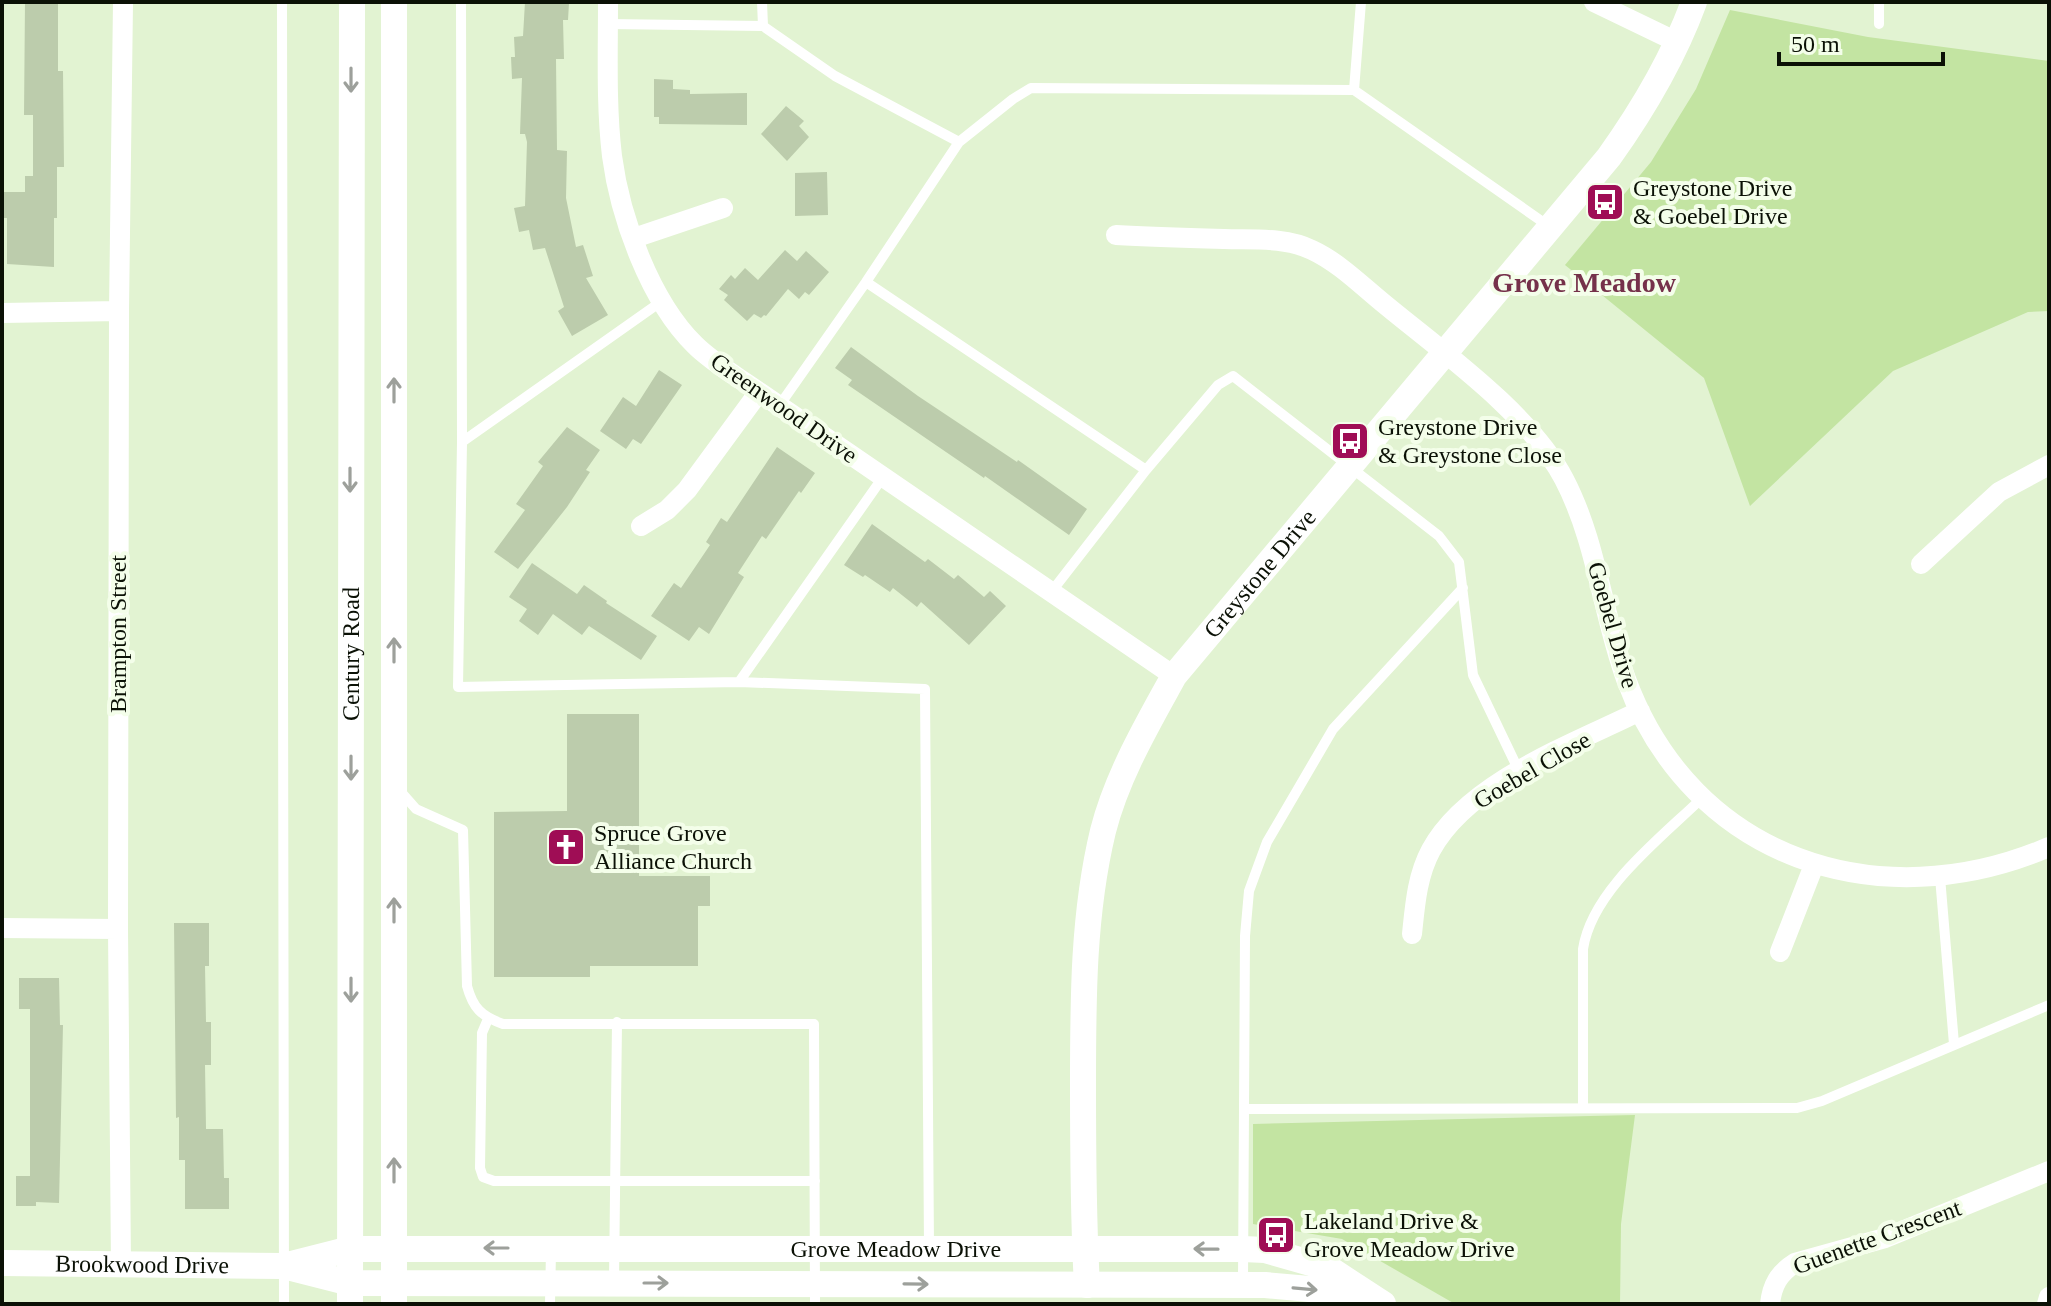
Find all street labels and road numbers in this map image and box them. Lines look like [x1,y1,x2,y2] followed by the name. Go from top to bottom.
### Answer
[706,348,862,468] street label: Greenwood Drive
[1199,504,1321,643] street label: Greystone Drive
[105,555,131,713] street label: Brampton Street
[1583,559,1643,691] street label: Goebel Drive
[338,587,364,721] street label: Century Road
[1469,726,1595,814] street label: Goebel Close
[1790,1194,1965,1279] street label: Guenette Crescent
[791,1236,1001,1262] street label: Grove Meadow Drive
[55,1251,229,1278] street label: Brookwood Drive

